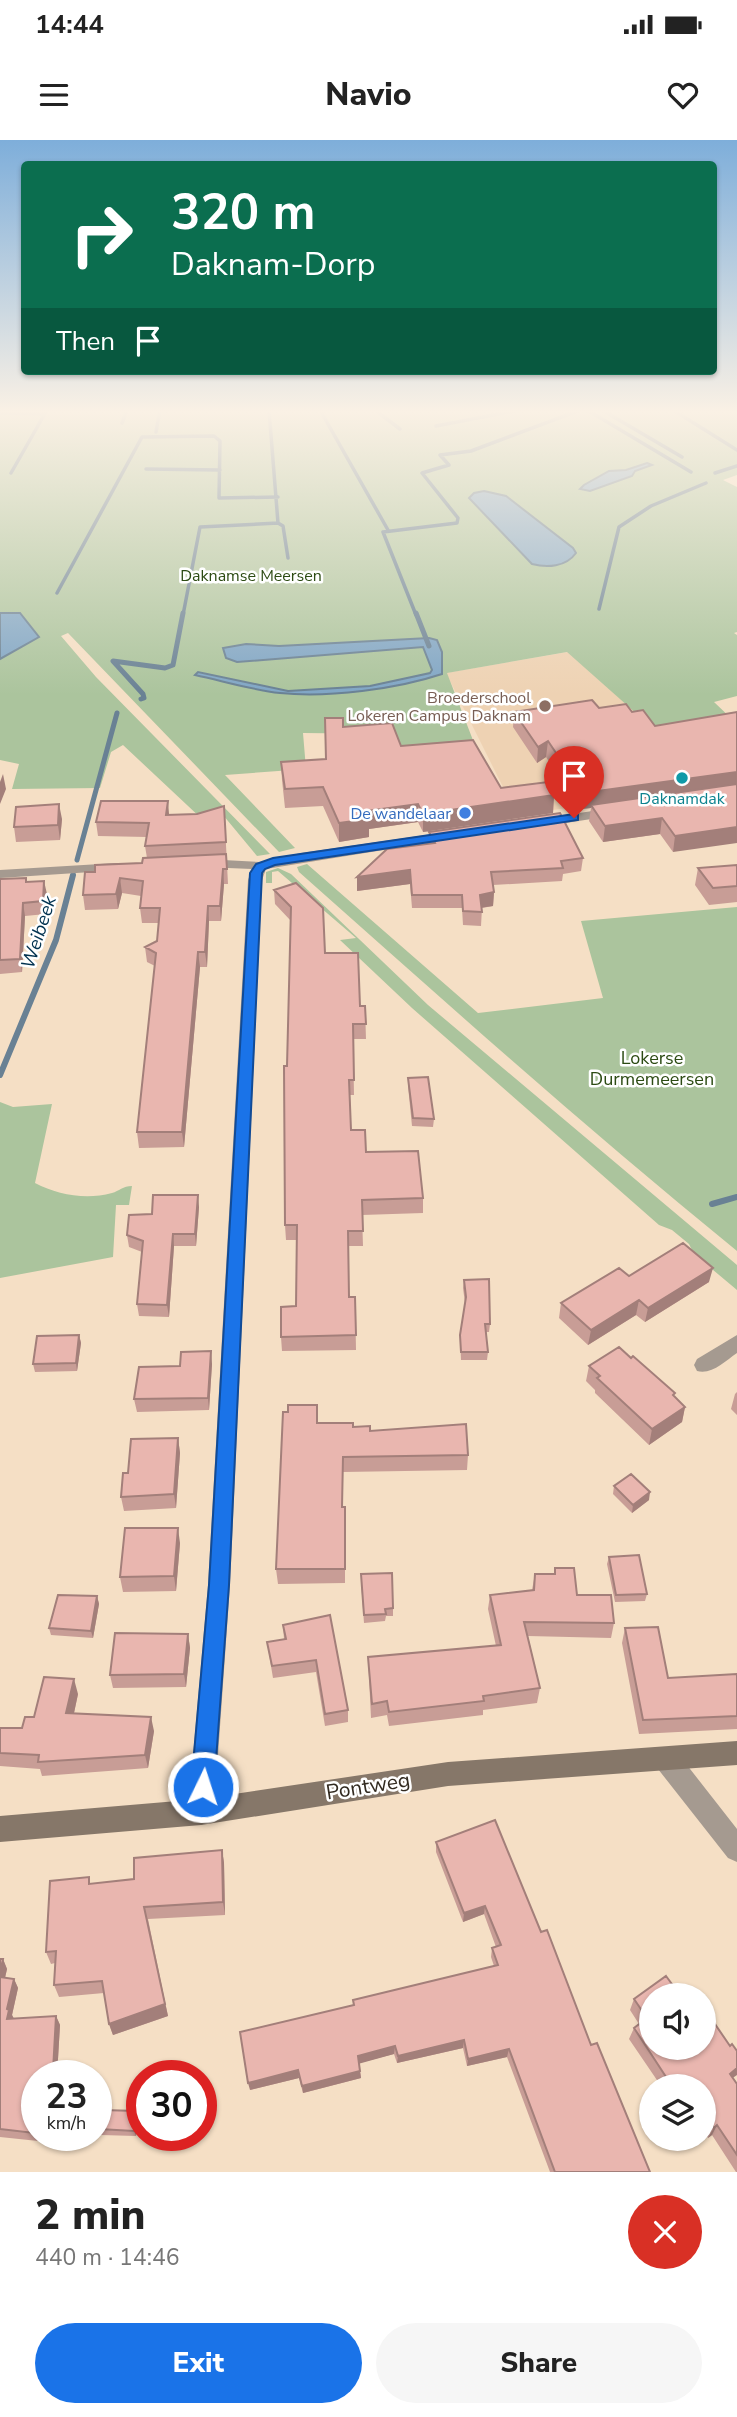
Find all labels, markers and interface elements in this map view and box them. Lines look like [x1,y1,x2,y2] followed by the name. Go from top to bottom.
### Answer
[35,7,104,42] text: 14:44
[325,73,412,116] text: Navio
[35,76,73,114] icon: menu
[664,76,702,114] icon: heart
[171,179,315,246] text: 320 m
[56,189,147,280] icon: right
[171,243,375,286] text: Daknam-Dorp
[129,322,167,360] icon: arrive
[56,324,115,359] text: Then
[180,565,322,587] park label: Daknamse Meersen
[347,687,531,727] place label: Broederschool Lokeren Campus Daknam
[537,698,553,714] marker: Broederschool Lokeren Campus Daknam
[544,746,604,818] pin
[555,757,593,795] icon: arrive
[674,770,690,786] marker: Daknamdak
[639,788,726,810] place label: Daknamdak
[350,803,451,825] place label: De wandelaar
[457,805,473,821] marker: De wandelaar
[15,892,63,972] water label: Weibeek
[590,1046,714,1091] park label: Lokerse Durmemeersen
[166,1750,240,1824] position arrow
[324,1766,412,1806] street label: Pontweg
[639,1983,716,2151] map controls
[639,1983,716,2060] button: sound
[126,2060,217,2151] speed limit sign: 30
[45,2073,88,2120] text: 23
[639,2074,716,2151] button: layers
[47,2111,86,2135] text: km/h
[35,2187,145,2244] text: 2 min
[628,2195,702,2269] button: close
[35,2242,180,2273] text: 440 m · 14:46
[35,2323,362,2403] button: Exit
[376,2323,702,2403] button: Share

